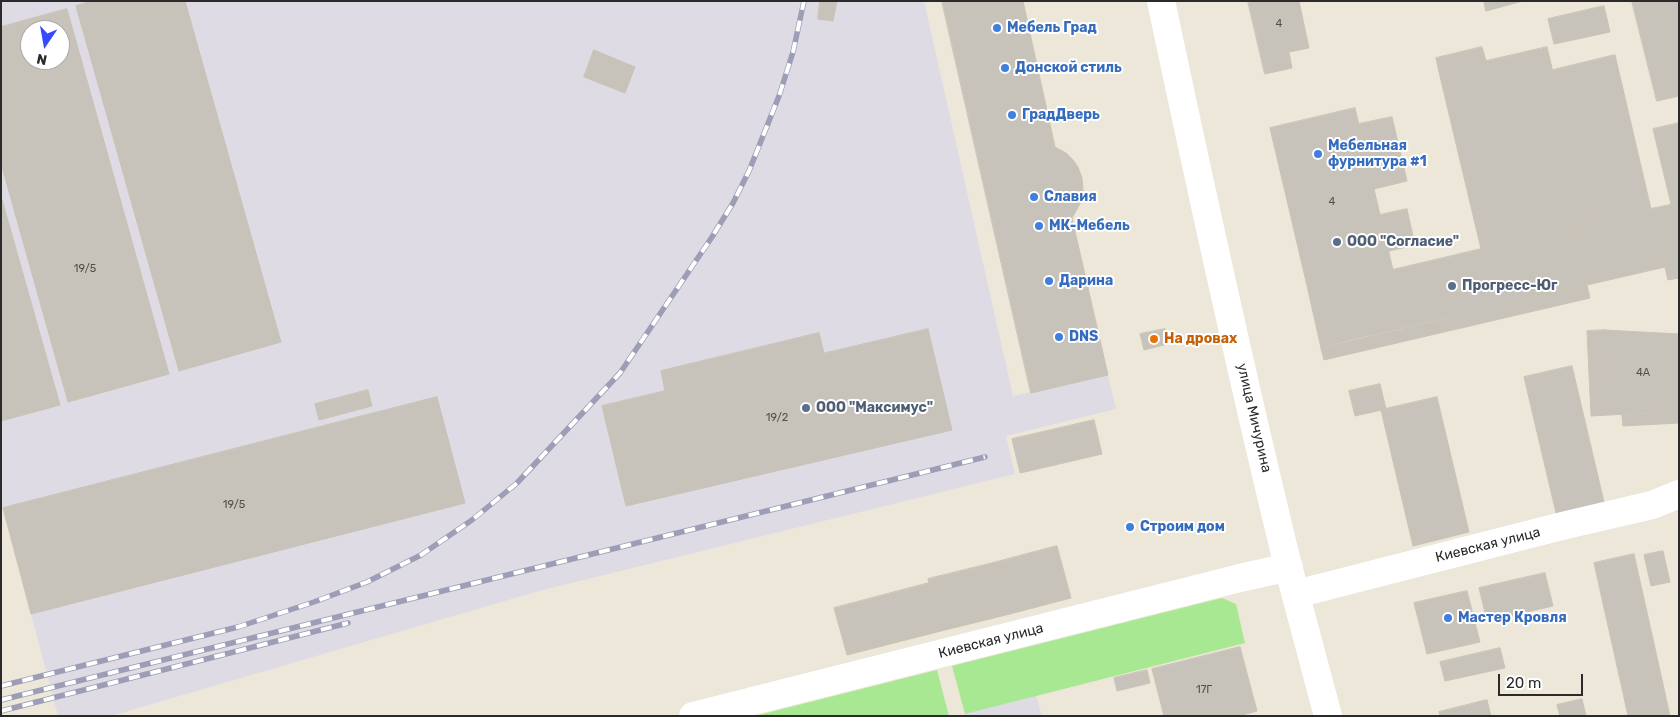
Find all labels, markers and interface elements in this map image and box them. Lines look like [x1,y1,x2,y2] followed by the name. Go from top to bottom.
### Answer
[1276,17,1282,31] house number: 4
[20,20,70,70] north arrow
[1007,20,1097,36] place label: Мебель Град
[991,22,1003,34] marker: Мебель Град
[35,50,49,69] text: N
[1015,60,1122,76] place label: Донской стиль
[999,62,1011,74] marker: Донской стиль
[1022,107,1100,123] place label: ГрадДверь
[1006,109,1018,121] marker: ГрадДверь
[1328,138,1427,170] place label: Мебельная фурнитура #1
[1312,148,1324,160] marker: Мебельная фурнитура #1
[1044,189,1097,205] place label: Славия
[1028,191,1040,203] marker: Славия
[1329,195,1335,209] house number: 4
[1049,218,1130,234] place label: МК-Мебель
[1033,220,1045,232] marker: МК-Мебель
[1347,234,1459,250] place label: ООО "Согласие"
[1331,236,1343,248] marker: ООО "Согласие"
[74,262,96,276] house number: 19/5
[1059,273,1113,289] place label: Дарина
[1043,275,1055,287] marker: Дарина
[1462,278,1557,294] place label: Прогресс-Юг
[1446,280,1458,292] marker: Прогресс-Юг
[1069,329,1098,345] place label: DNS
[1053,331,1065,343] marker: DNS
[1164,331,1237,347] place label: На дровах
[1148,333,1160,345] marker: На дровах
[1233,362,1275,474] street label: улица Мичурина
[1636,366,1650,380] house number: 4А
[816,400,933,416] place label: ООО "Максимус"
[800,402,812,414] marker: ООО "Максимус"
[766,411,788,425] house number: 19/2
[223,498,245,512] house number: 19/5
[1140,519,1225,535] place label: Строим дом
[1124,521,1136,533] marker: Строим дом
[1434,524,1542,566] street label: Киевская улица
[1458,610,1567,626] place label: Мастер Кровля
[1442,612,1454,624] marker: Мастер Кровля
[937,620,1045,662] street label: Киевская улица
[1500,664,1585,696] scale bar
[1506,674,1541,692] text: 20 m
[1196,683,1212,697] house number: 17Г

